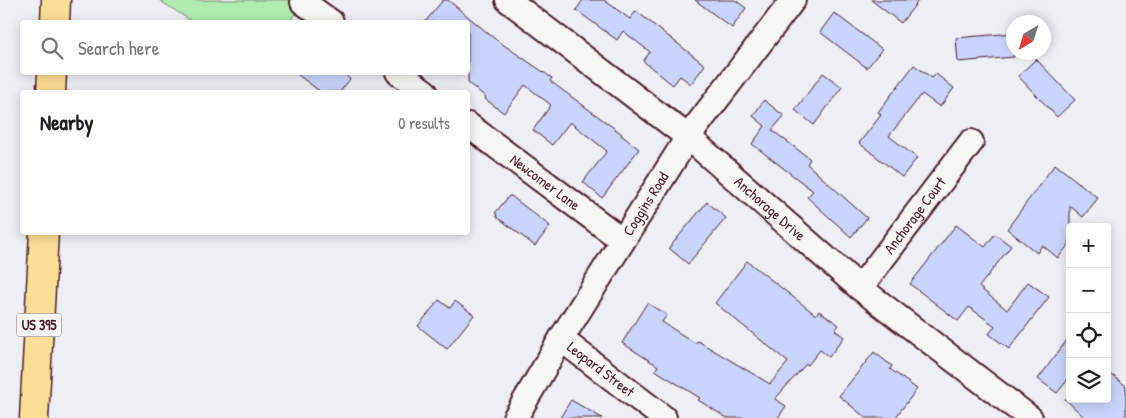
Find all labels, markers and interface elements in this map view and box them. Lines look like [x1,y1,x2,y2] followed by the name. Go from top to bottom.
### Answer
[1006,15,1051,60] north arrow
[20,20,470,75] search box
[38,34,66,62] icon: search
[78,35,159,61] text: Search here
[40,108,93,137] text: Nearby
[398,112,450,134] text: 0 results
[506,149,585,215] street label: Newcomer Lane
[618,168,674,240] street label: Coggins Road
[730,171,810,245] street label: Anchorage Drive
[879,172,951,258] street label: Anchorage Court
[1066,223,1111,403] map controls
[1066,223,1111,268] button: +
[1066,268,1111,313] button: −
[1066,313,1111,358] button: locate
[16,314,62,336] road number: US 395
[563,336,640,402] street label: Leopard Street
[1066,358,1111,403] button: layers

